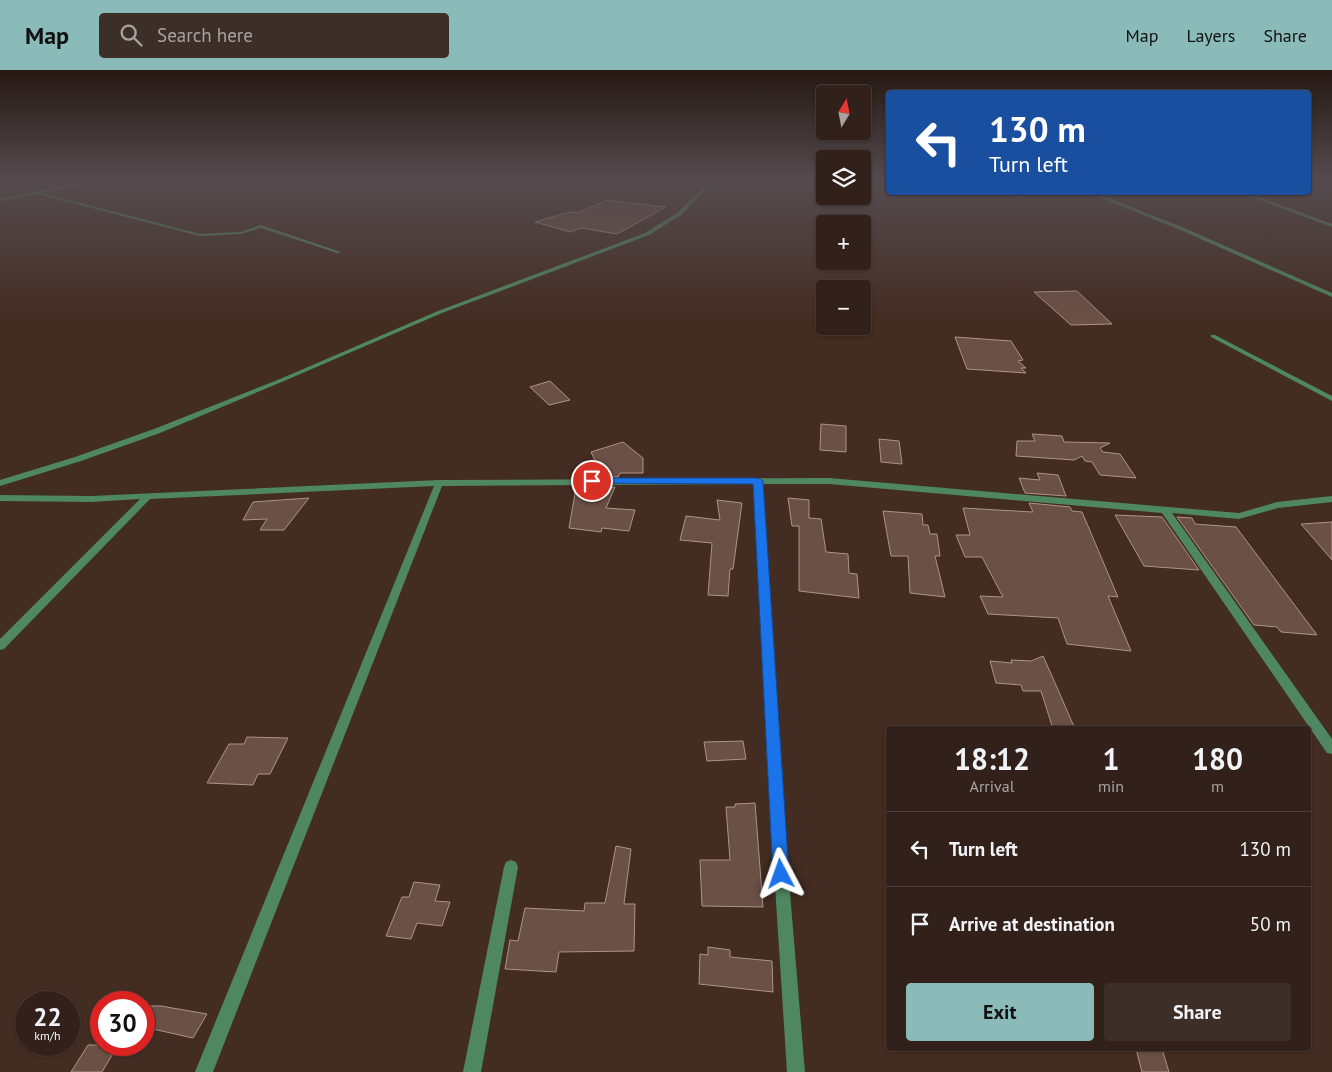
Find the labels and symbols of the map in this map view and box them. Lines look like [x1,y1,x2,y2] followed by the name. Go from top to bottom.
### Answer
[816,85,871,140] north arrow
[571,460,613,502] pin
[754,847,806,899] position arrow
[90,991,155,1056] speed limit sign: 30

